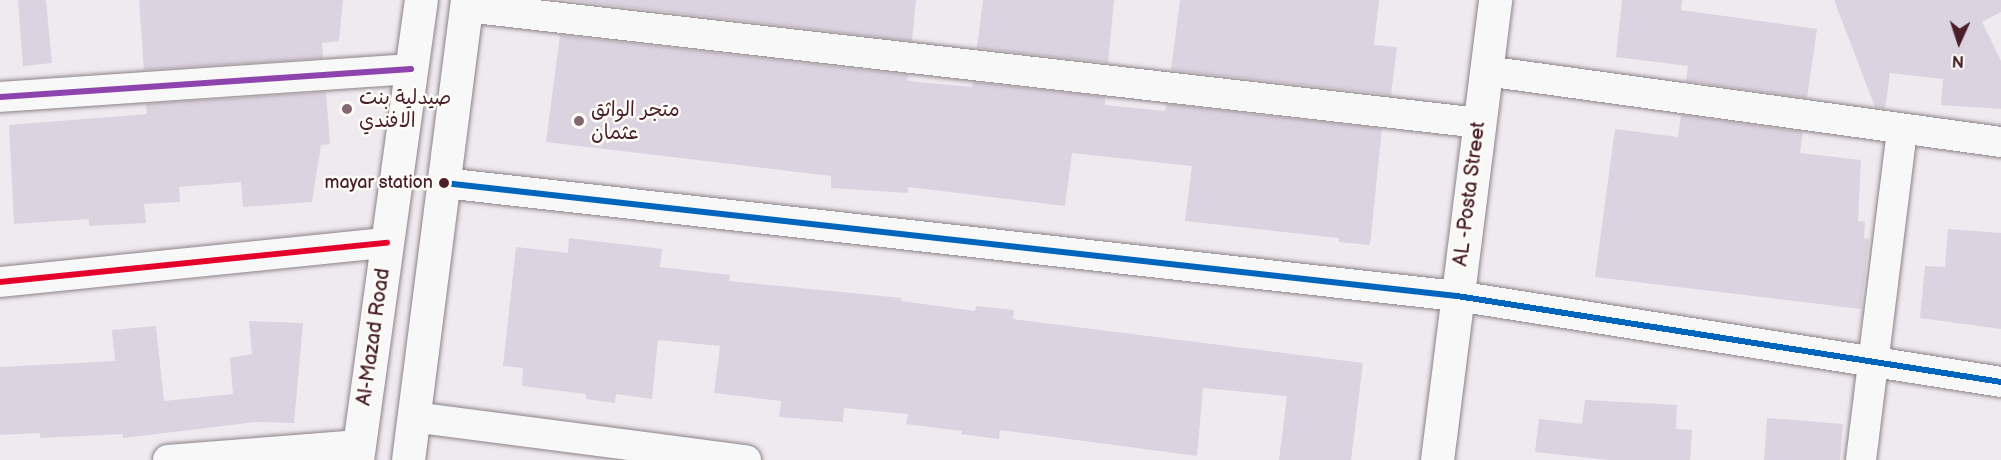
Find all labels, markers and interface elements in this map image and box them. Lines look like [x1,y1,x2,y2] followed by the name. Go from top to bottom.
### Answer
[1929,12,1989,72] north arrow
[1952,51,1965,70] text: N
[359,86,451,133] place label: صيدلية بنت الافندي
[591,98,680,145] place label: متجر الواثق عثمان
[340,102,354,116] marker: صيدلية بنت الافندي
[572,114,586,128] marker: متجر الواثق عثمان
[1449,120,1491,268] street label: AL -Posta Street
[325,172,433,194] place label: mayar station
[438,177,450,189] marker: mayar station
[352,267,396,407] street label: Al-Mazad Road

